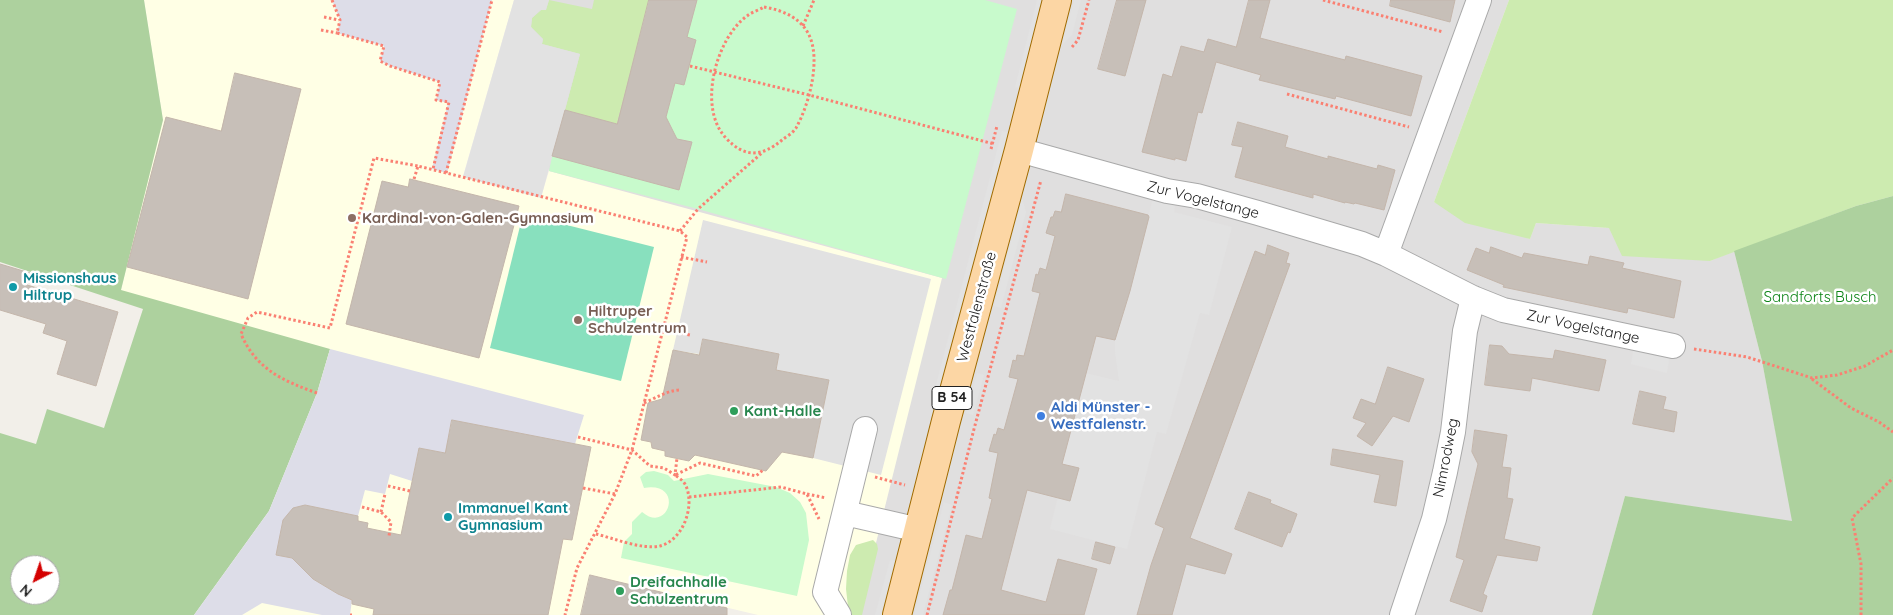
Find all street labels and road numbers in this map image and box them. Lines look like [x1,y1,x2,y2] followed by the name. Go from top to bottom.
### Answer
[1145,177,1261,223] street label: Zur Vogelstange
[954,250,1000,364] street label: Westfalenstraße
[1525,306,1641,348] street label: Zur Vogelstange
[932,386,972,409] road number: B 54
[1429,417,1463,499] street label: Nimrodweg

